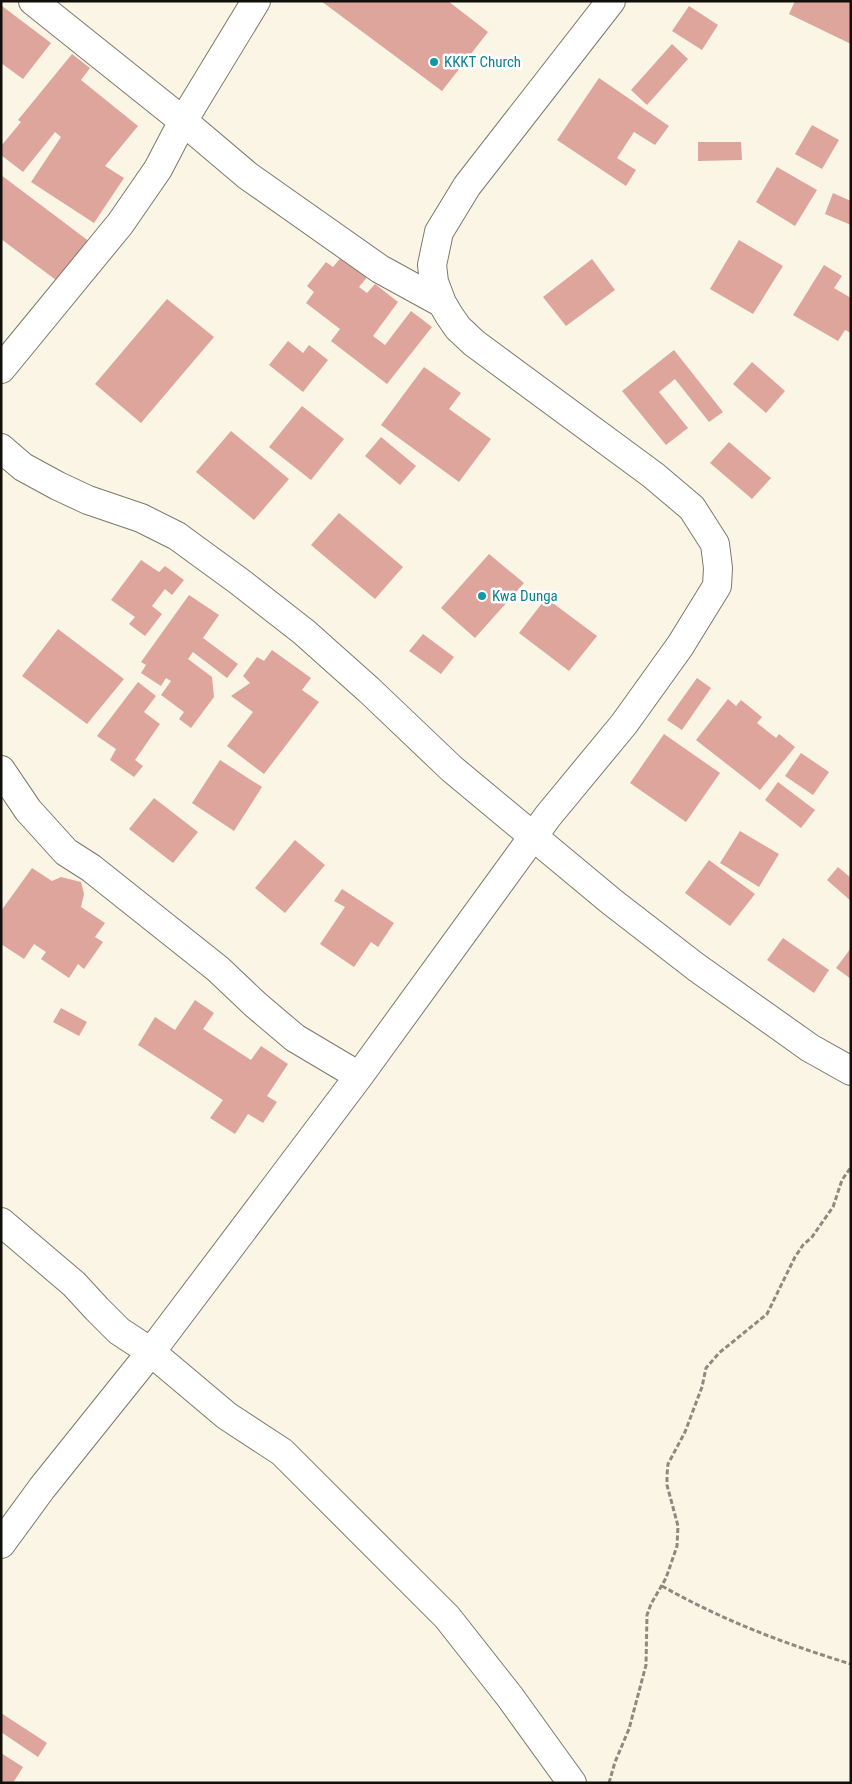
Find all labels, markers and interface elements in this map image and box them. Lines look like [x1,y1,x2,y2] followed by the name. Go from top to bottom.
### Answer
[444,53,521,71] place label: KKKT Church
[428,56,440,68] marker: KKKT Church
[492,587,558,605] place label: Kwa Dunga
[476,590,488,602] marker: Kwa Dunga

